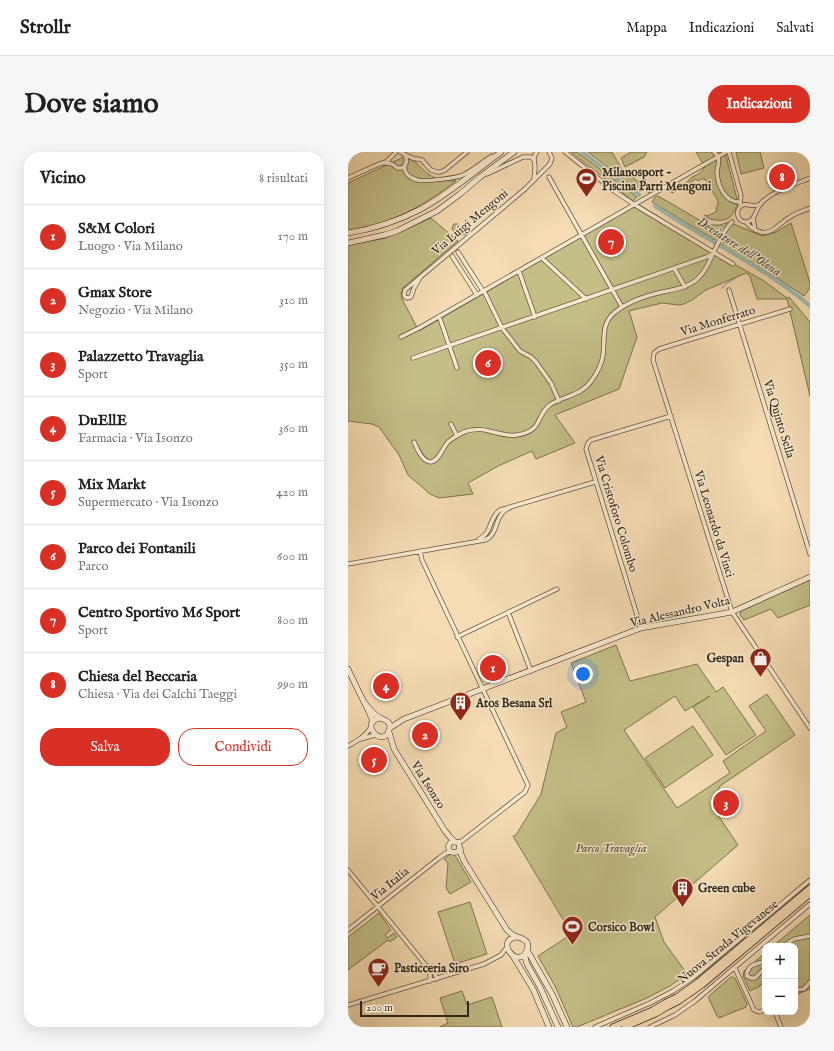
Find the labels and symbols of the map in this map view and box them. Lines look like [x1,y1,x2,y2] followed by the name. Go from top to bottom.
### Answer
[769,162,795,192] pin: 8
[602,165,712,195] place label: Milanosport - Piscina Parri Mengoni
[573,166,599,199] sports icon: Milanosport - Piscina Parri Mengoni
[428,186,511,259] street label: Via Luigi Mengoni
[694,213,784,281] water label: Deviatore dell'Olona
[598,227,624,257] pin: 7
[678,302,758,340] street label: Via Monferrato
[475,348,501,378] pin: 6
[760,377,798,461] street label: Via Quinto Sella
[591,453,641,574] street label: Via Cristoforo Colombo
[690,468,737,579] street label: Via Leonardo da Vinci
[628,593,732,631] street label: Via Alessandro Volta
[747,645,773,678] shop icon: Gespan
[707,651,745,667] place label: Gespan
[480,653,506,683] pin: 1
[573,664,593,684] your location
[373,671,399,701] pin: 4
[447,690,473,723] building icon: Atos Besana Srl
[475,696,553,711] place label: Atos Besana Srl
[412,720,438,750] pin: 2
[361,745,387,775] pin: 5
[407,758,449,812] street label: Via Isonzo
[713,788,739,818] pin: 3
[576,841,646,857] park label: Parco Travaglia
[367,864,413,905] street label: Via Italia
[670,875,696,908] building icon: Green cube
[698,881,756,896] place label: Green cube
[675,897,782,987] street label: Nuova Strada Vigevanese
[559,914,585,947] sports icon: Corsico Bowl
[588,920,655,935] place label: Corsico Bowl
[365,955,391,988] cafe icon: Pasticceria Siro
[394,961,470,976] place label: Pasticceria Siro
[360,999,469,1018] scale bar

